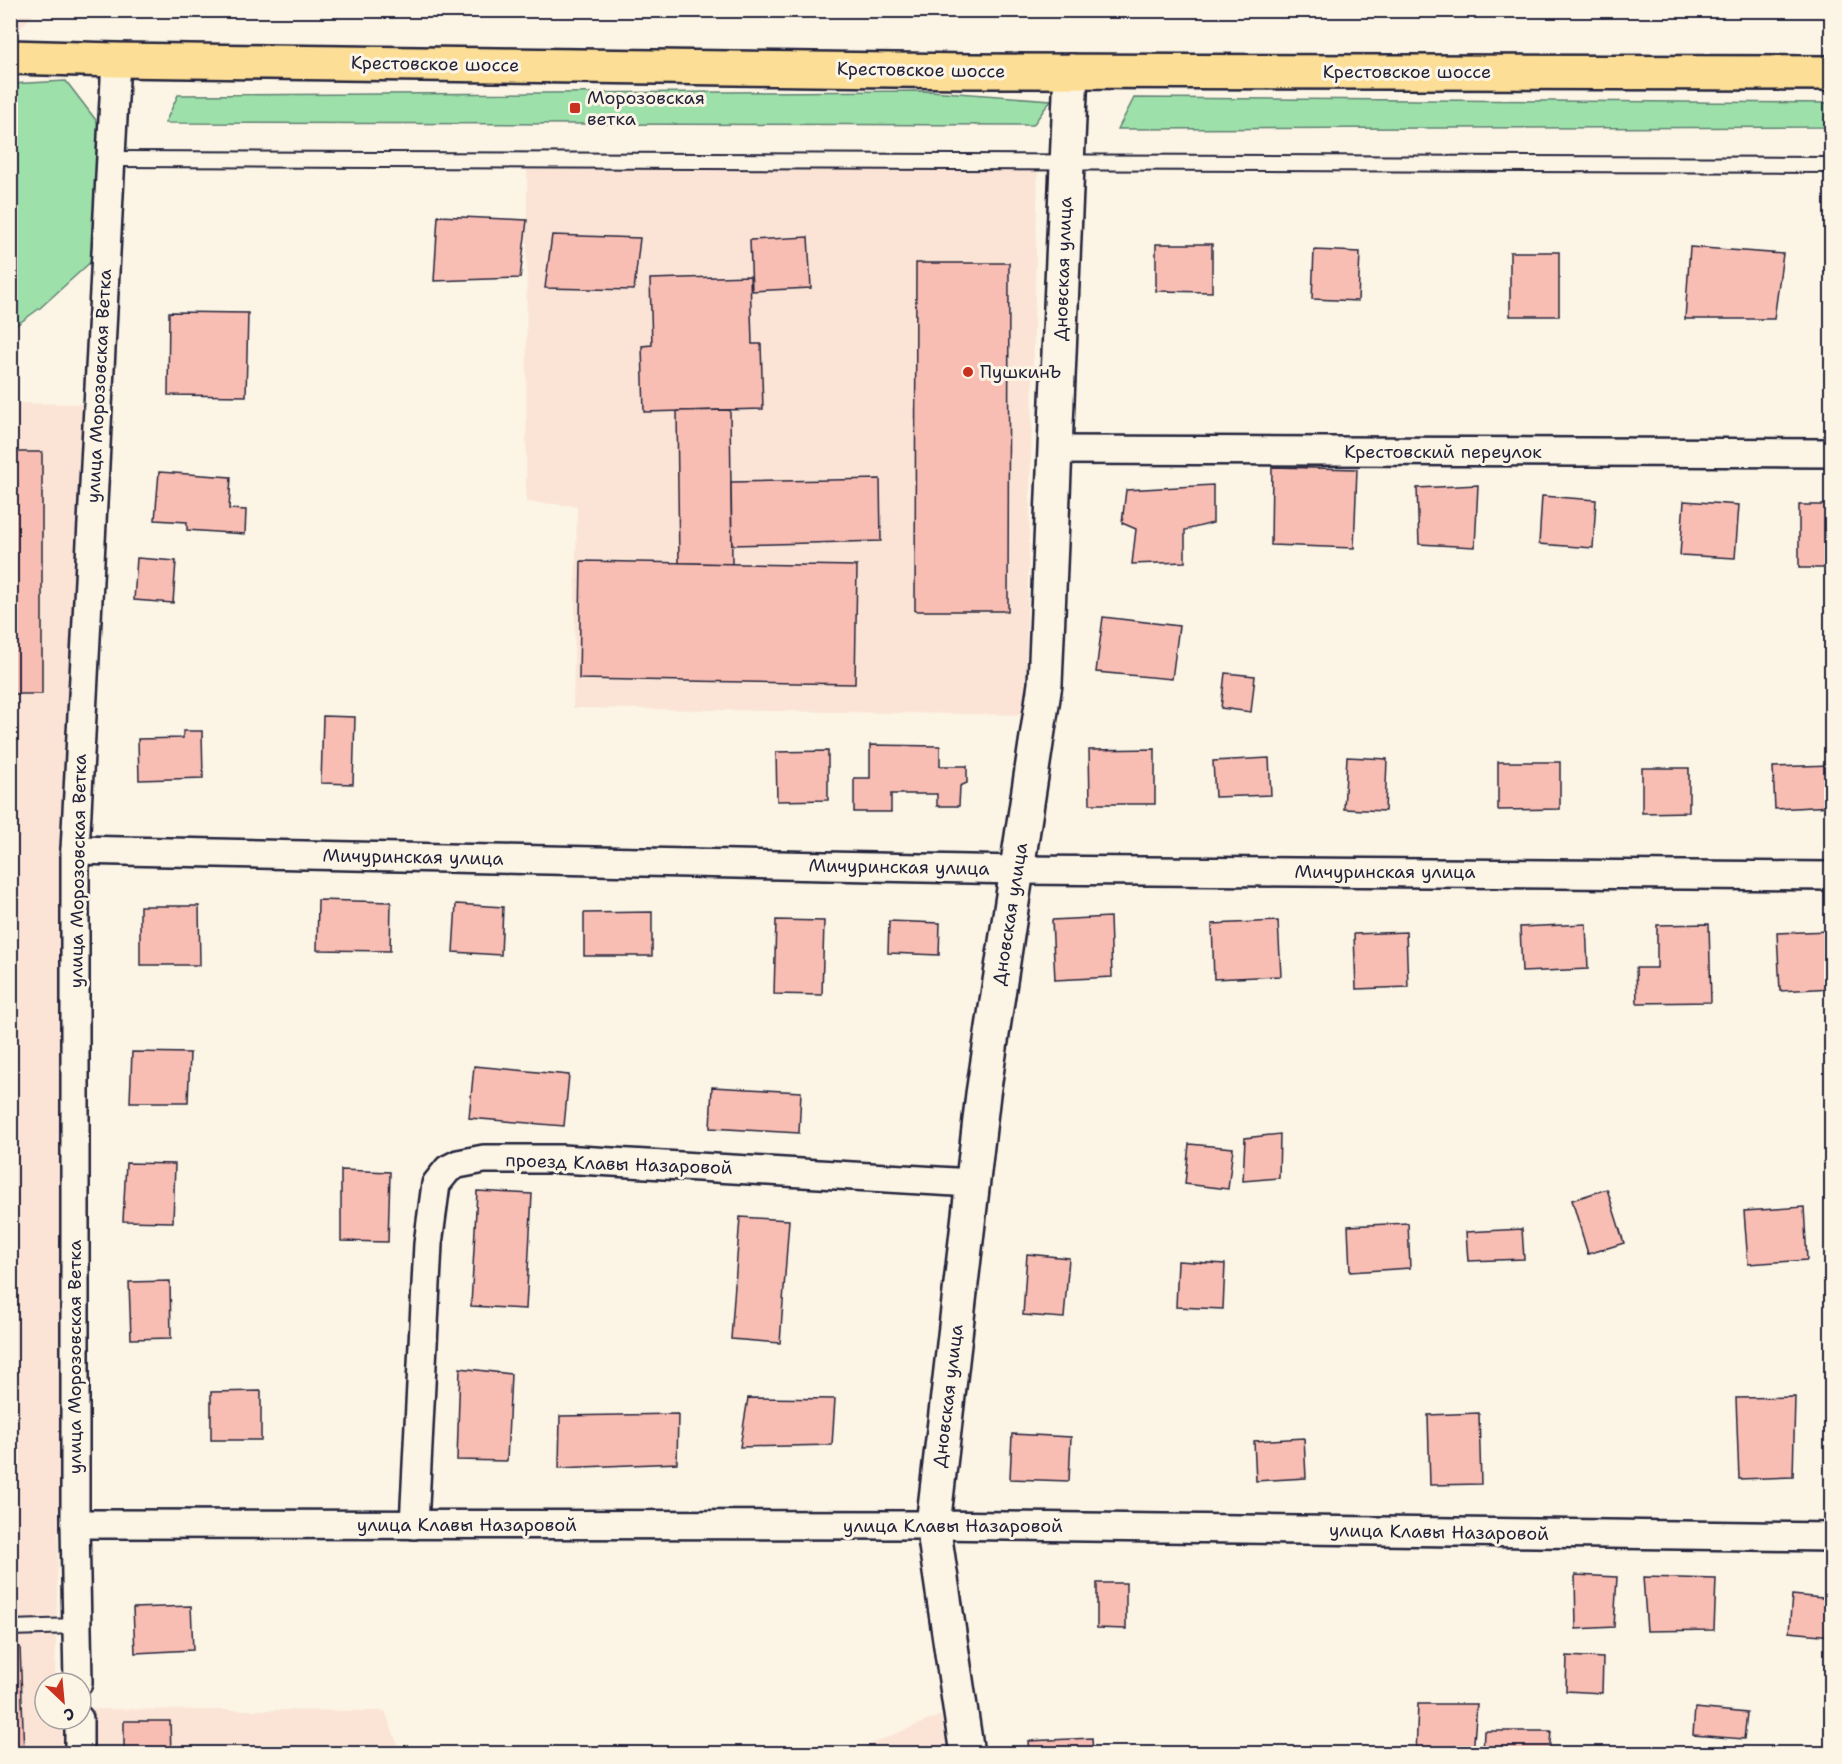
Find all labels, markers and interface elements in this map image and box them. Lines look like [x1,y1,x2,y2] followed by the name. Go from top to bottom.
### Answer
[351,51,519,77] street label: Крестовское шоссе
[837,57,1005,83] street label: Крестовское шоссе
[1323,60,1491,84] street label: Крестовское шоссе
[587,86,705,131] place label: Морозовская ветка
[568,101,582,115] marker: Морозовская ветка
[1048,197,1078,341] street label: Дновская улица
[81,268,117,504] street label: улица Морозовская Ветка
[980,360,1062,384] place label: ПушкинЪ
[961,365,975,379] marker: ПушкинЪ
[1344,440,1542,464] street label: Крестовский переулок
[64,754,92,988] street label: улица Морозовская Ветка
[987,841,1033,987] street label: Дновская улица
[322,843,504,871] street label: Мичуринская улица
[808,853,990,881] street label: Мичуринская улица
[1295,860,1475,884] street label: Мичуринская улица
[505,1148,733,1180] street label: проезд Клавы Назаровой
[63,1240,87,1474] street label: улица Морозовская Ветка
[927,1323,969,1469] street label: Дновская улица
[357,1513,577,1537] street label: улица Клавы Назаровой
[843,1514,1063,1538] street label: улица Клавы Назаровой
[1329,1518,1549,1546] street label: улица Клавы Назаровой
[33,1671,93,1731] north arrow
[60,1702,78,1726] text: С

